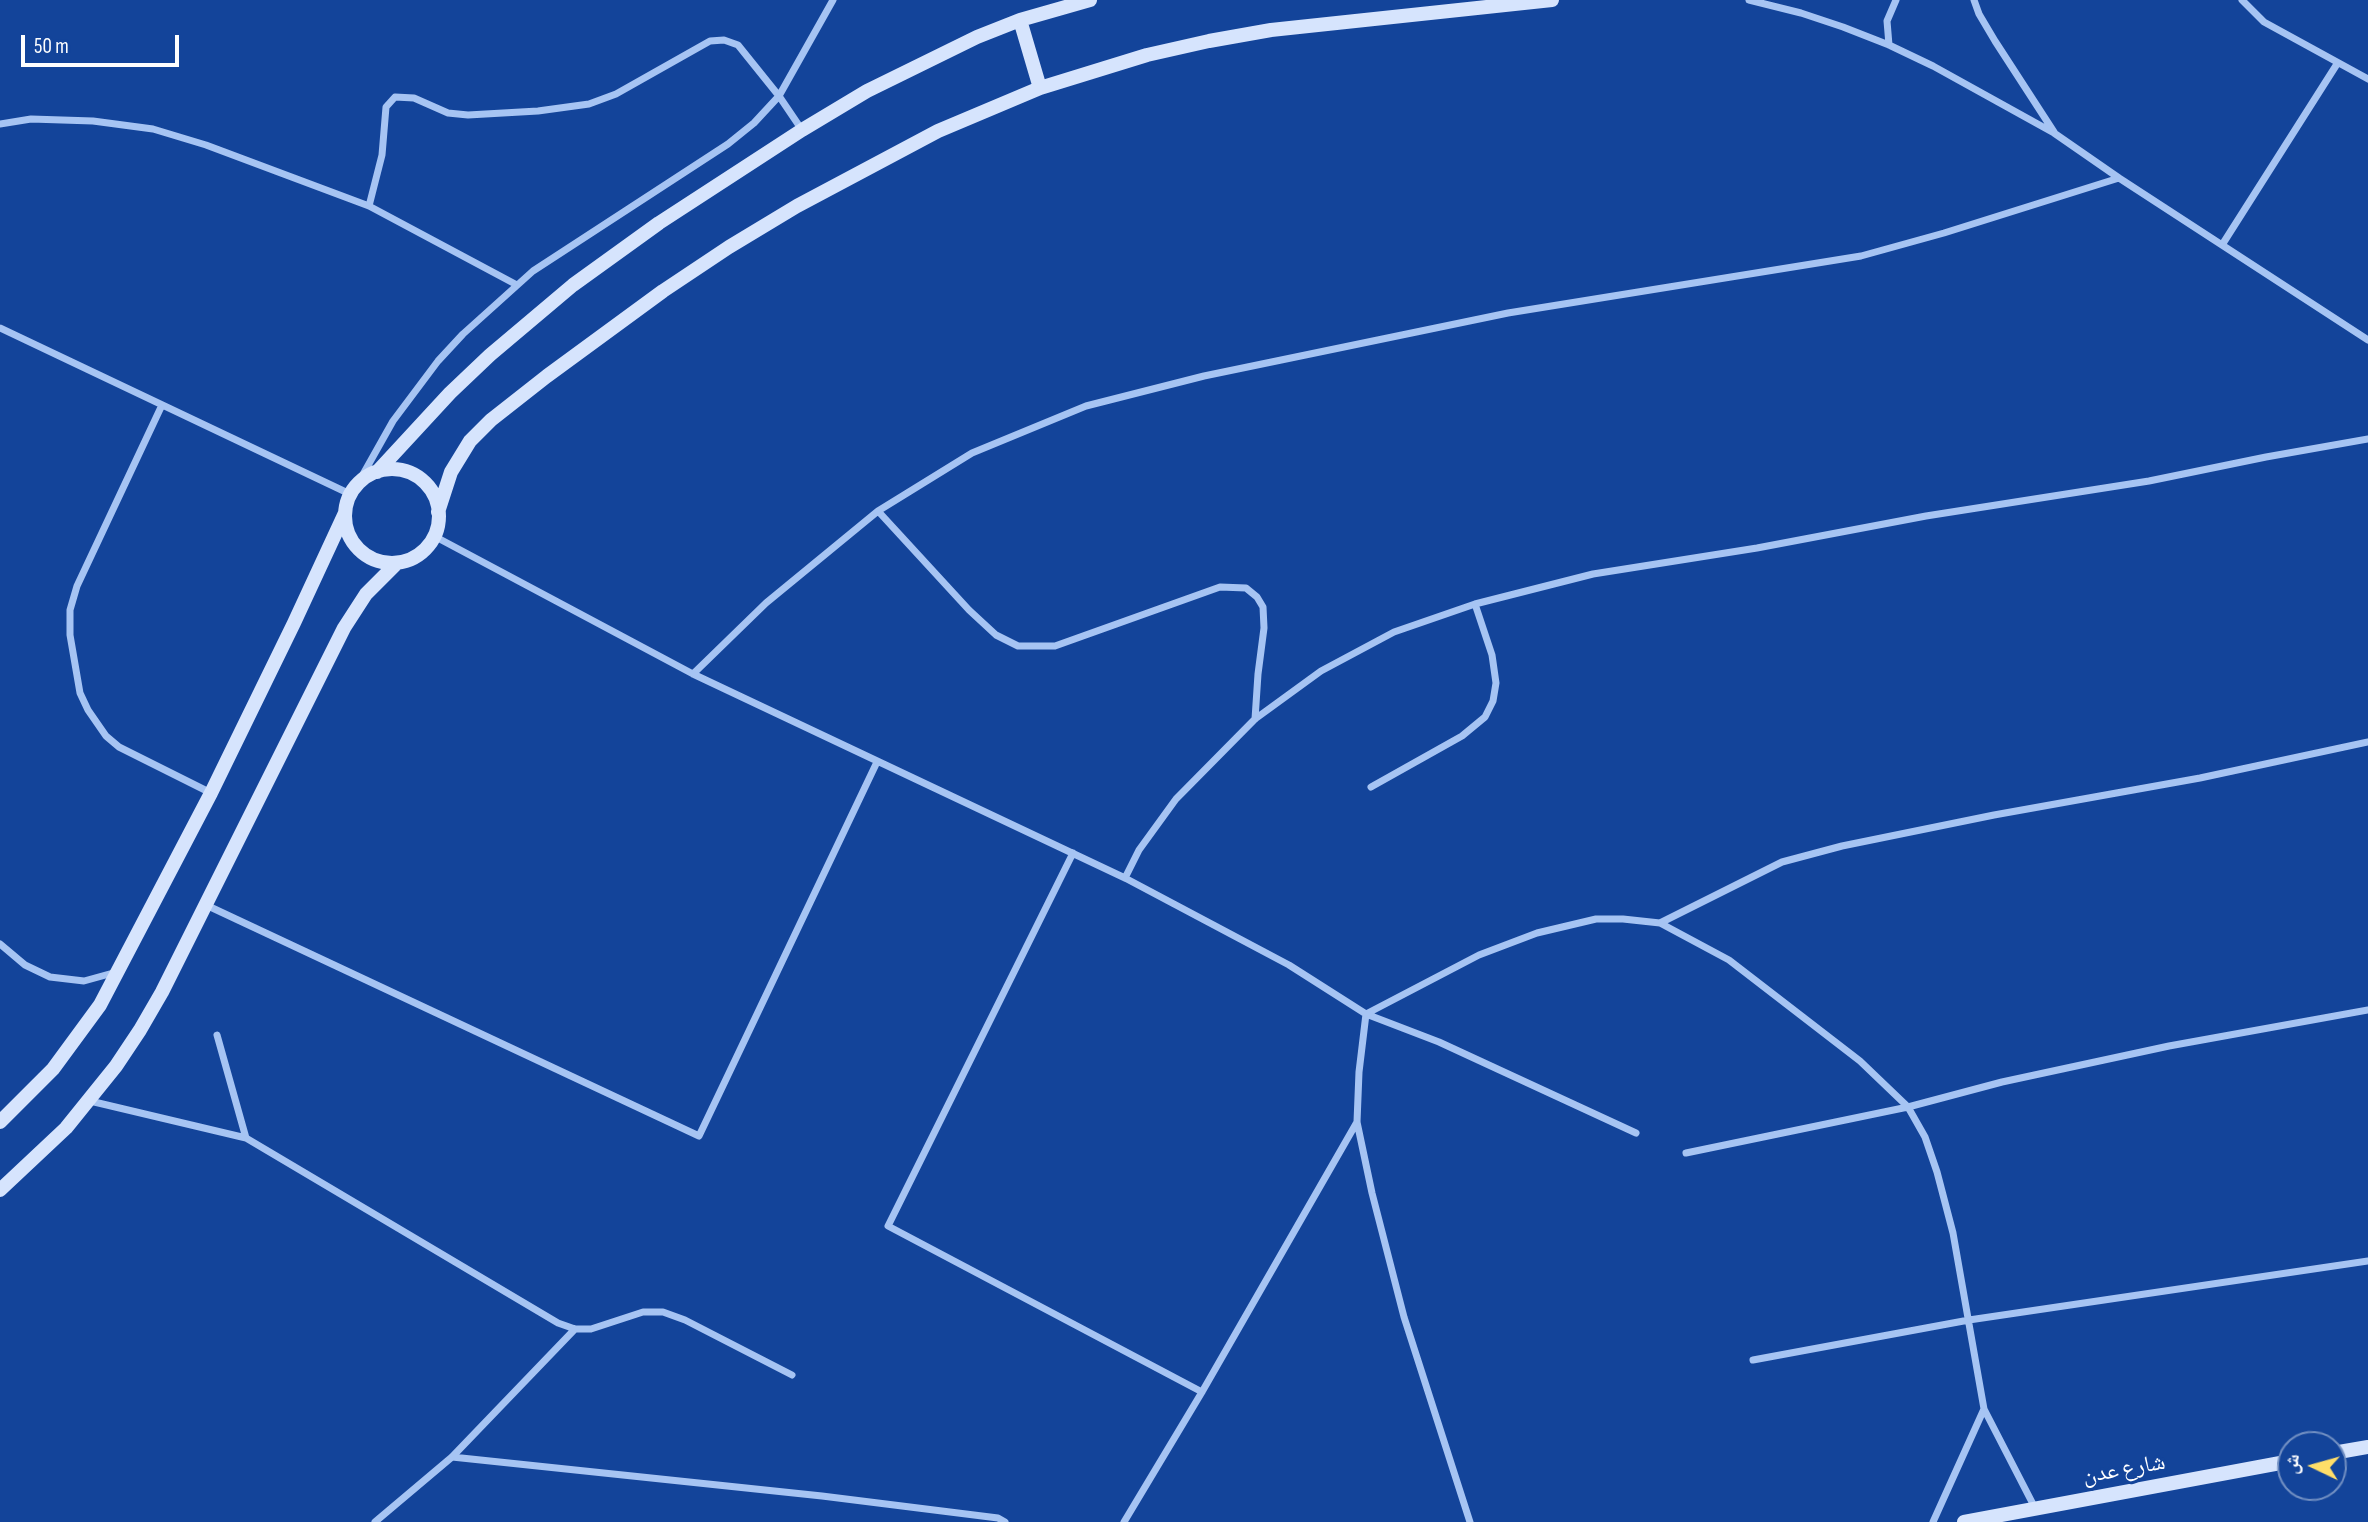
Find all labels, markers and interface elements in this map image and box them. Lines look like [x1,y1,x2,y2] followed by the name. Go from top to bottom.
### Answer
[24,21,182,65] scale bar
[34,34,69,59] text: 50 m
[2277,1431,2347,1501] north arrow
[2081,1449,2167,1491] street label: شارع عدن
[2280,1453,2305,1475] text: ش

